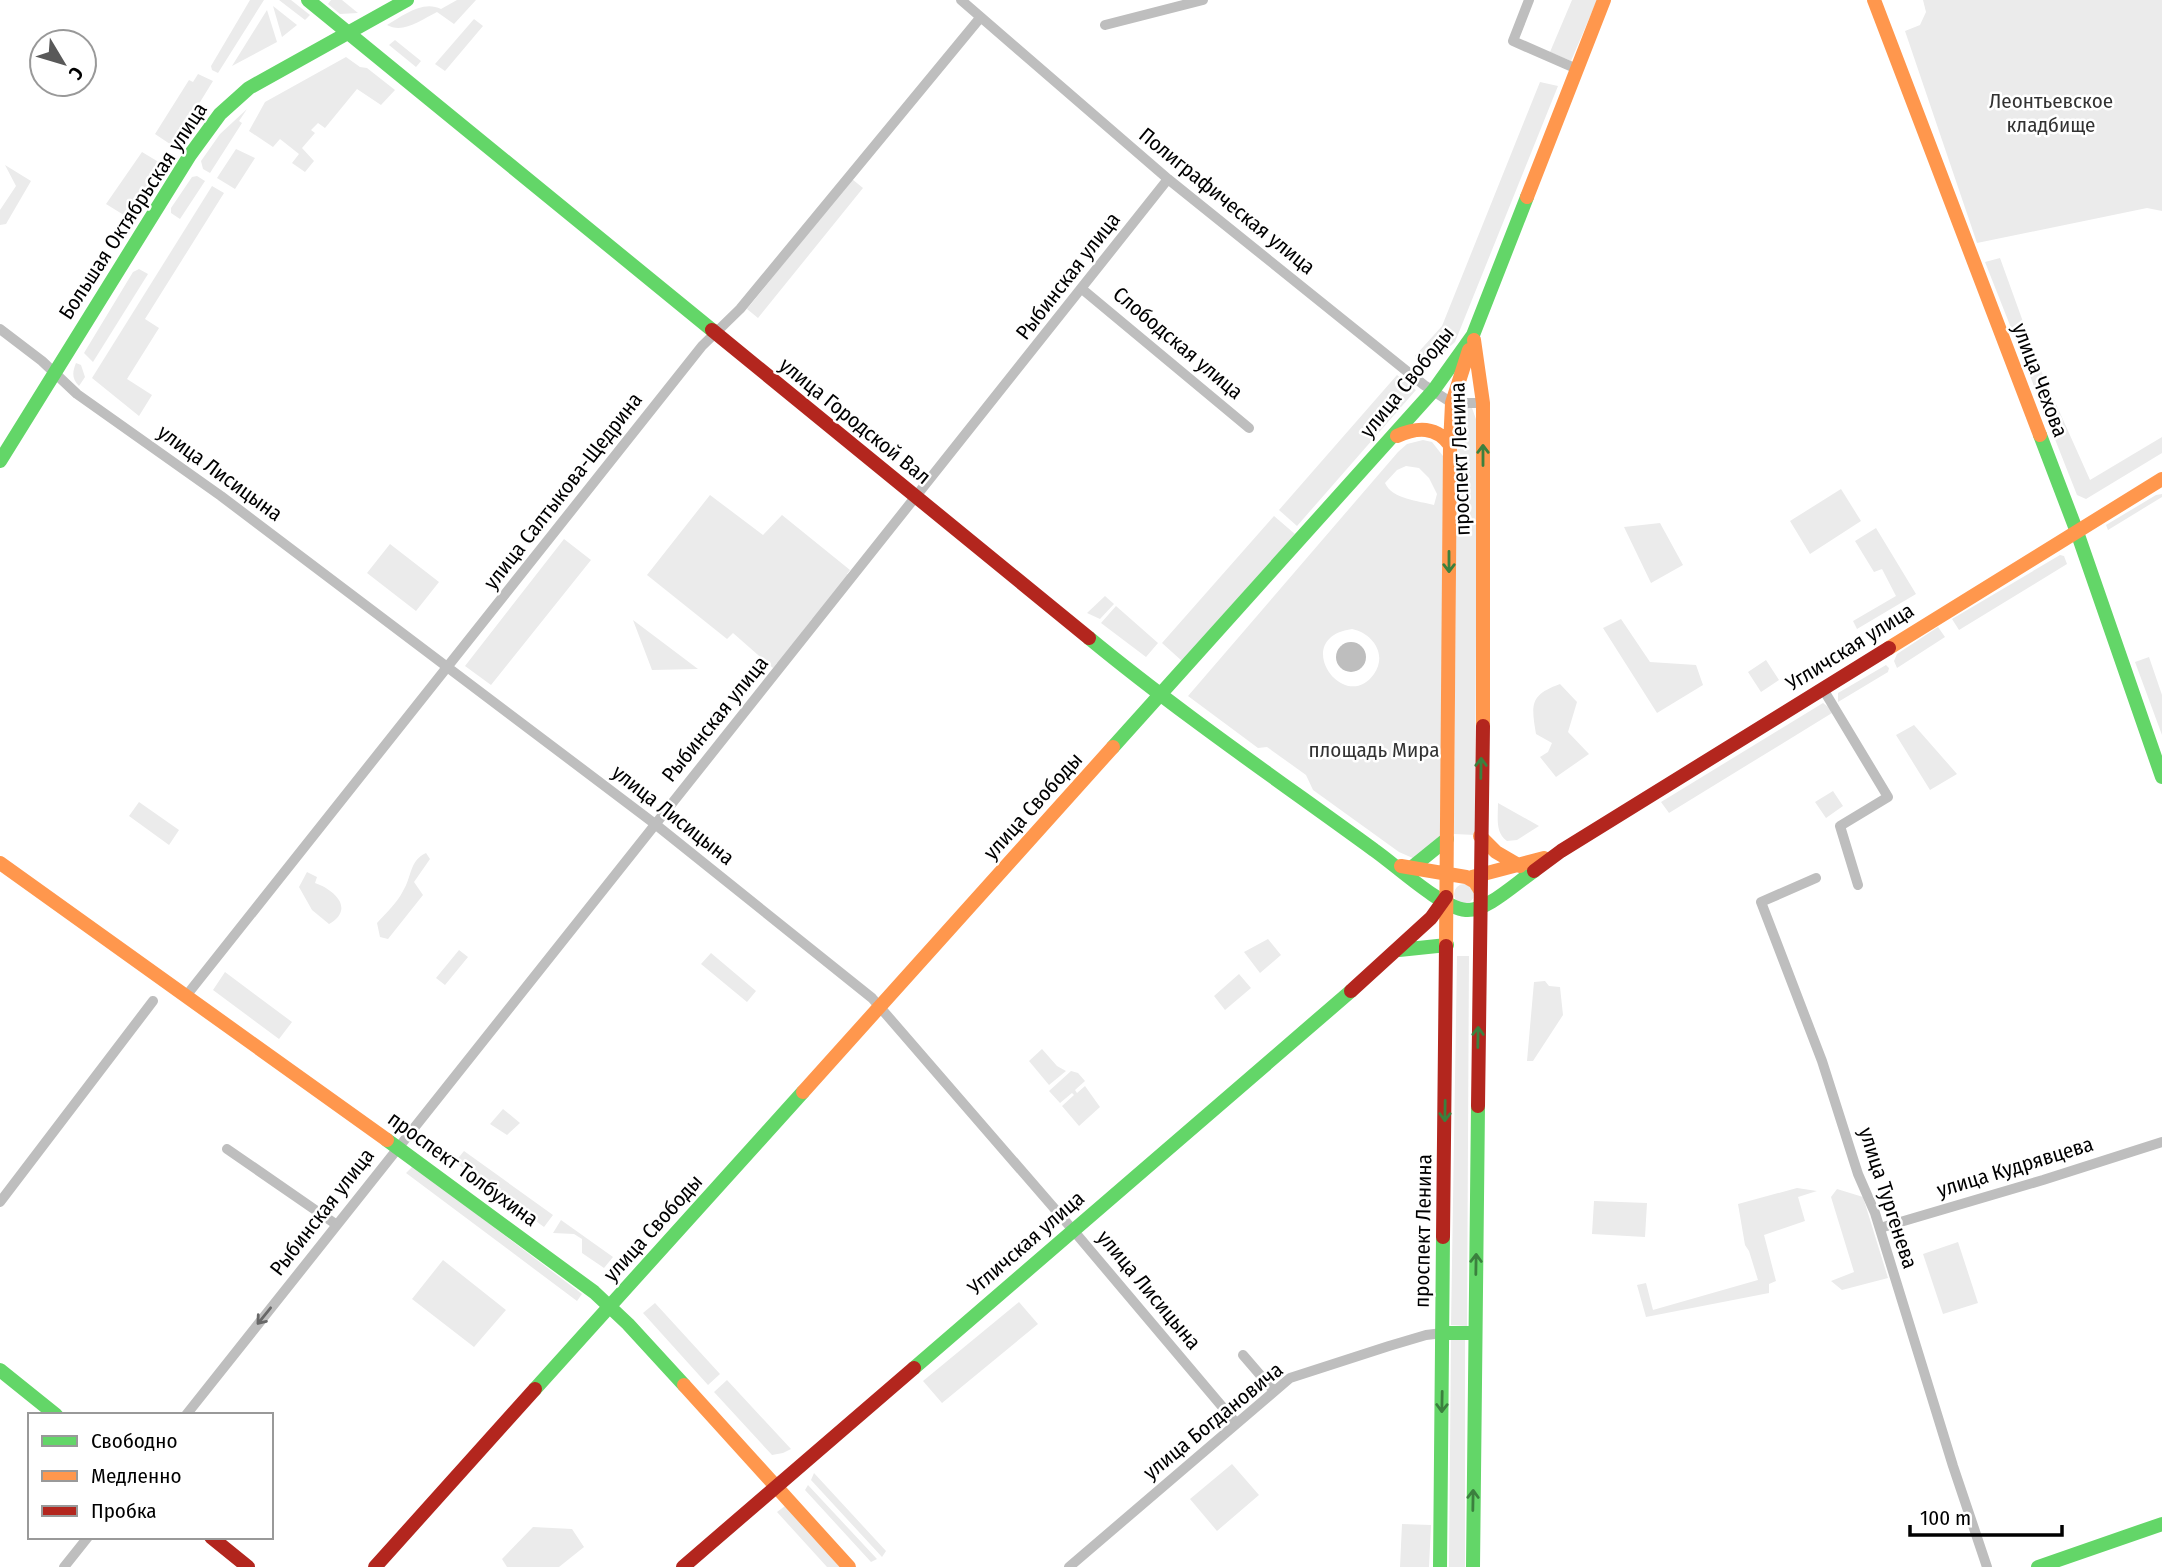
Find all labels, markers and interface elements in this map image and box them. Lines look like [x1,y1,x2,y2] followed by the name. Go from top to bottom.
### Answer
[28,28,98,98] north arrow
[64,62,88,84] text: С
[1989,88,2113,138] park label: Леонтьевское кладбище
[53,98,213,324] street label: Большая Октябрьская улица
[1134,122,1320,280] street label: Полиграфическая улица
[1010,207,1126,345] street label: Рыбинская улица
[1108,281,1248,405] street label: Слободская улица
[2006,319,2074,441] street label: улица Чехова
[1354,321,1460,443] street label: улица Свободы
[774,352,936,490] street label: улица Городской Вал
[1444,382,1476,536] street label: проспект Ленина
[478,387,648,595] street label: улица Салтыкова-Щедрина
[152,419,288,527] street label: улица Лисицына
[1476,444,1490,467] one-way arrow
[1442,551,1456,574] one-way arrow
[1780,597,1919,697] street label: Угличская улица
[656,651,774,787] street label: Рыбинская улица
[1308,737,1440,763] park label: площадь Мира
[978,747,1088,865] street label: улица Свободы
[1474,757,1488,780] one-way arrow
[607,759,739,871] street label: улица Лисицына
[1471,1026,1485,1049] one-way arrow
[1438,1100,1452,1123] one-way arrow
[383,1106,543,1232] street label: проспект Толбухина
[1853,1124,1923,1272] street label: улица Тургенева
[1934,1131,2096,1203] street label: улица Кудрявцева
[264,1143,380,1281] street label: Рыбинская улица
[1409,1154,1437,1308] street label: проспект Ленина
[598,1169,708,1287] street label: улица Свободы
[962,1185,1090,1301] street label: Угличская улица
[1091,1225,1207,1355] street label: улица Лисицына
[1469,1253,1482,1276] one-way arrow
[257,1307,272,1325] one-way arrow
[1138,1357,1288,1485] street label: улица Богдановича
[1435,1390,1449,1413] one-way arrow
[28,1413,273,1539] legend
[91,1428,177,1454] text: Свободно
[91,1463,181,1489] text: Медленно
[1466,1489,1480,1512] one-way arrow
[1910,1494,2062,1538] scale bar
[91,1498,157,1524] text: Пробка
[1920,1505,1971,1531] text: 100 m

